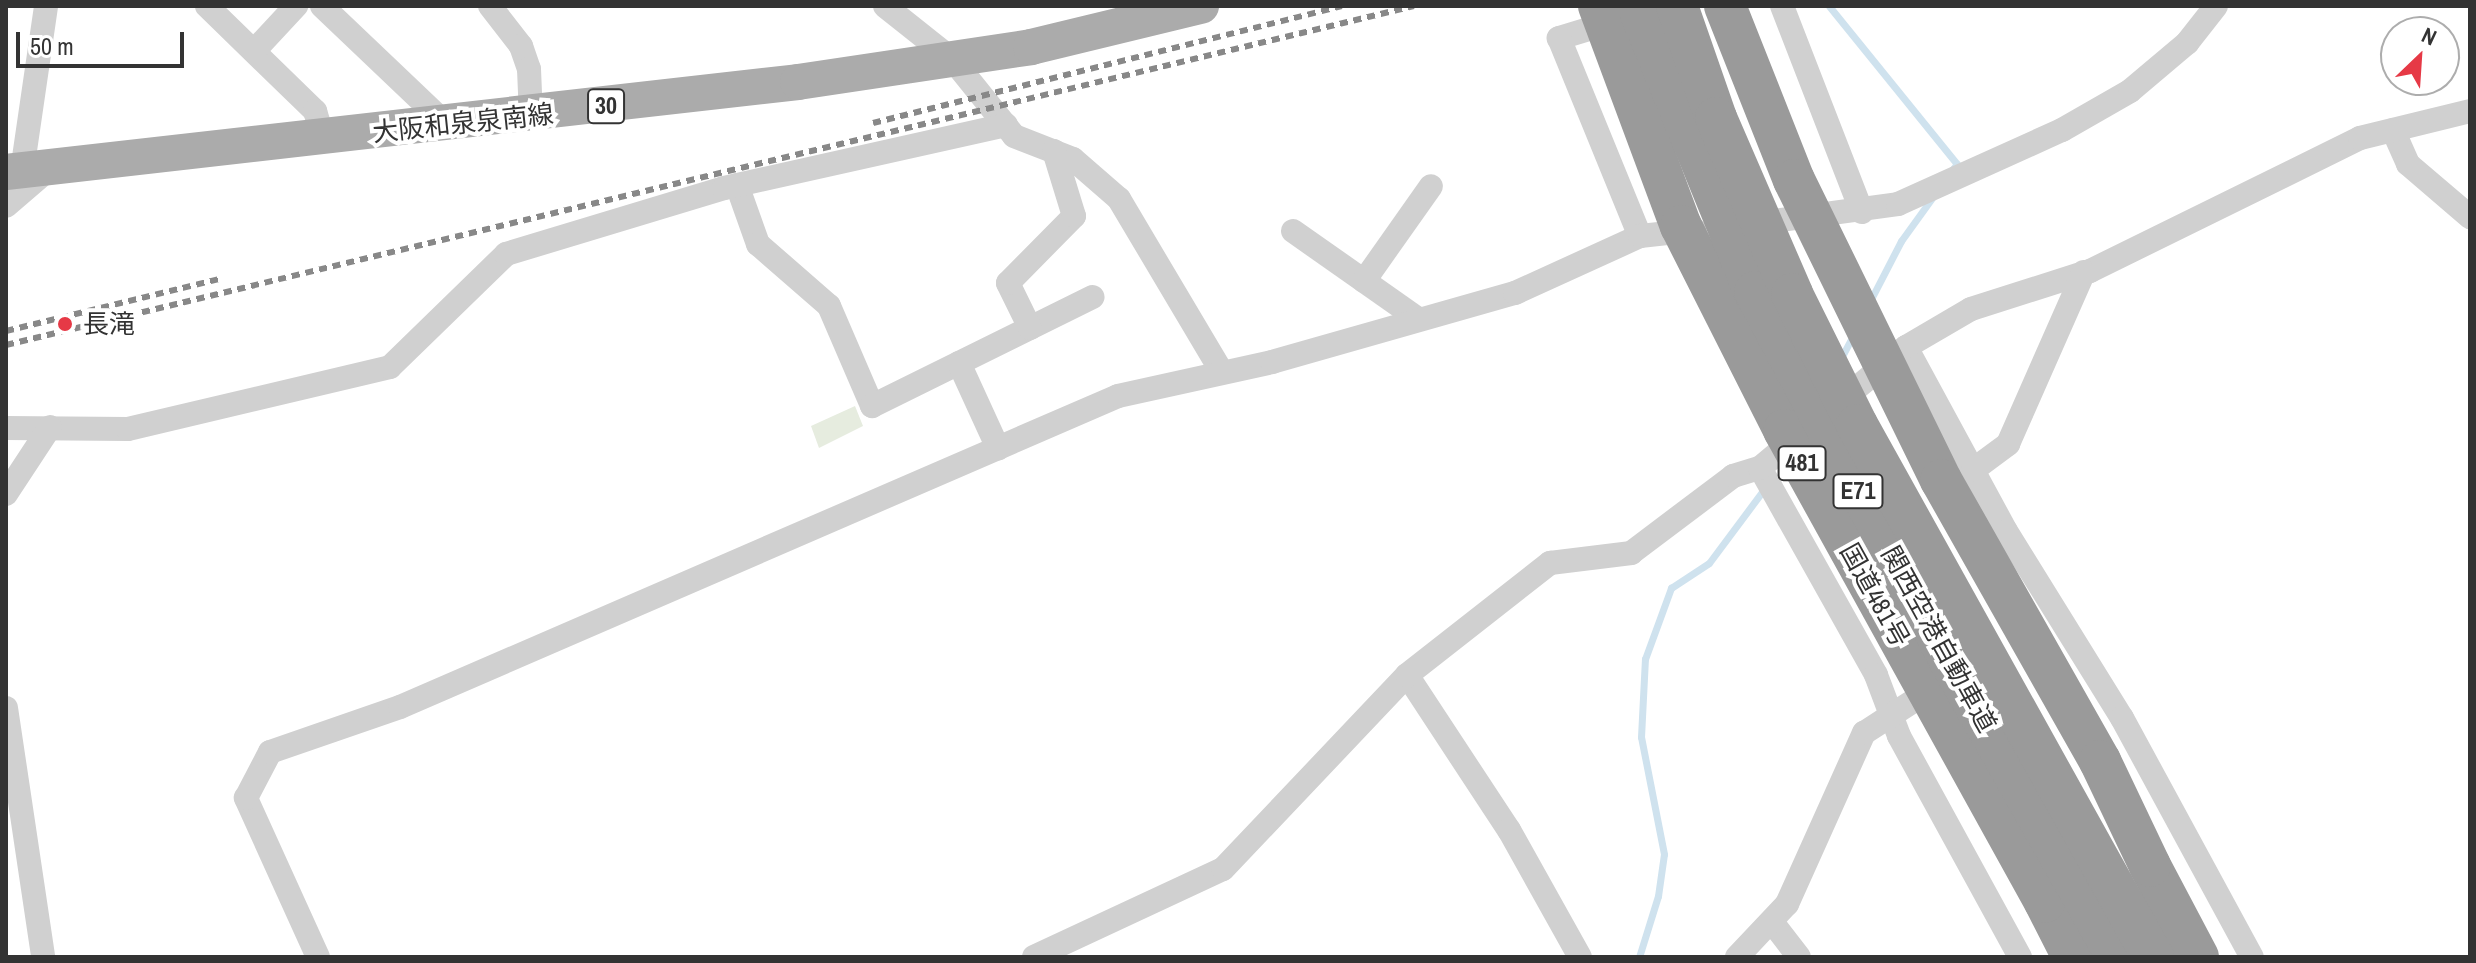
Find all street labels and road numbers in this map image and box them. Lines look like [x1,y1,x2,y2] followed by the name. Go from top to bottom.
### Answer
[586,86,626,126] road number: 30
[371,98,555,148] street label: 大阪和泉泉南線
[1776,443,1828,483] road number: 481
[1832,471,1884,511] road number: E71
[1834,538,1916,652] street label: 国道481号
[1875,540,2003,738] street label: 関西空港自動車道

